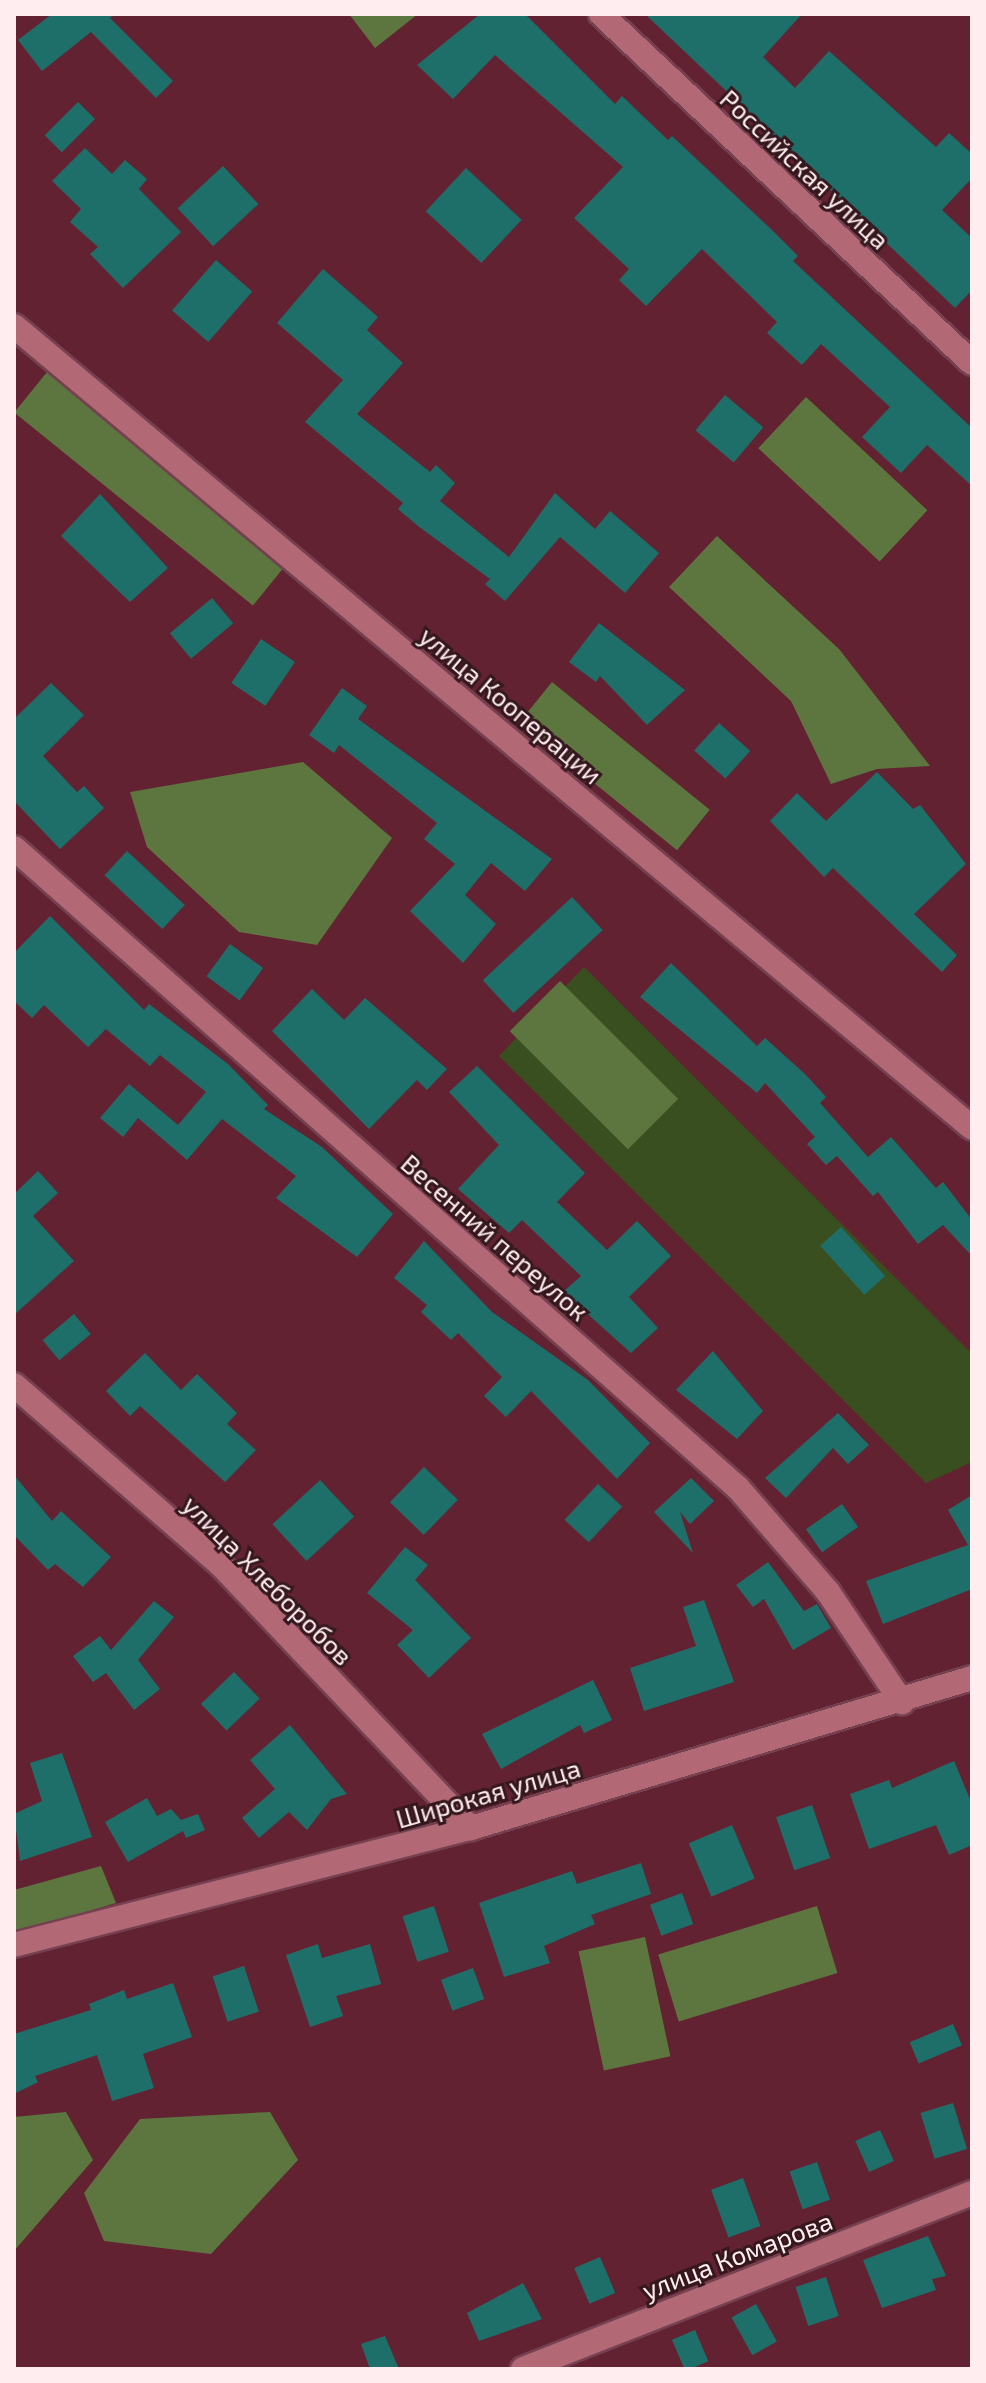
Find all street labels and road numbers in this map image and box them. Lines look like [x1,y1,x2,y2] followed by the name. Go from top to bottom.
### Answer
[714,83,896,255] street label: Российская улица
[414,620,608,790] street label: улица Кооперации
[395,1147,595,1327] street label: Весенний переулок
[177,1489,359,1671] street label: улица Хлеборобов
[392,1752,584,1834] street label: Широкая улица
[637,2204,837,2306] street label: улица Комарова

